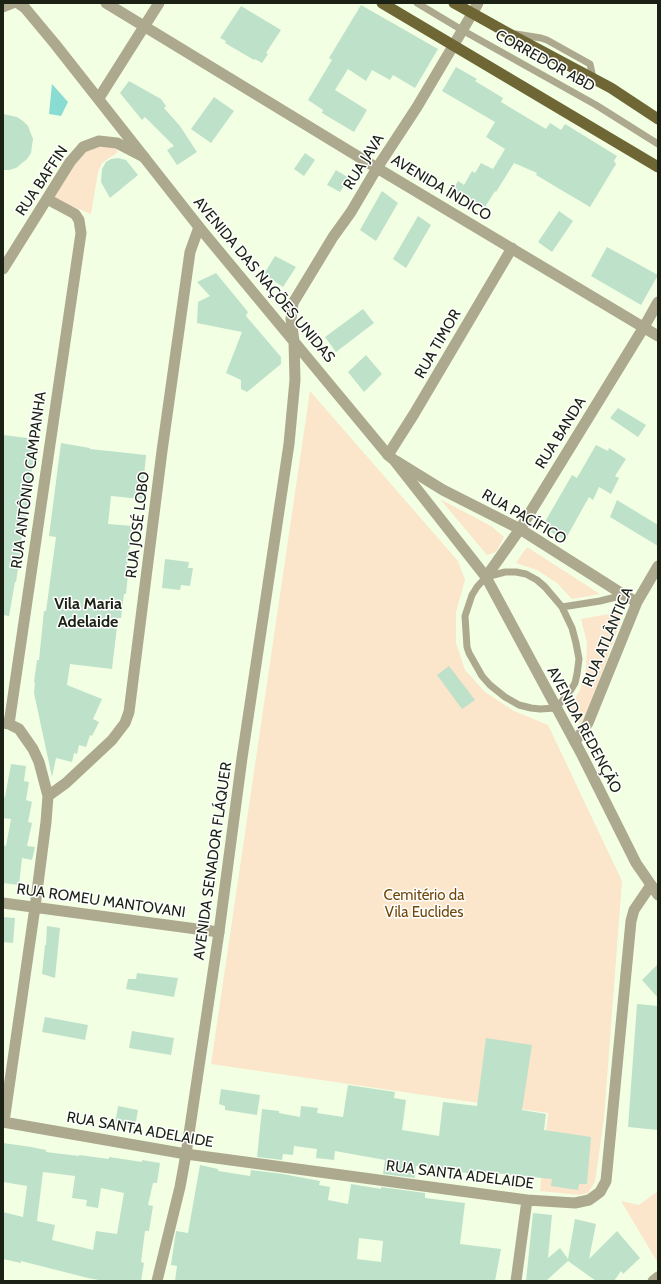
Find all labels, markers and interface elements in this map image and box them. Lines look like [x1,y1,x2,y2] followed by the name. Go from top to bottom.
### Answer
[492,26,598,96] street label: CORREDOR ABD
[340,131,388,193] street label: RUA JAVA
[12,143,72,219] street label: RUA BAFFIN
[388,151,494,225] street label: AVENIDA ÍNDICO
[189,194,339,366] street label: AVENIDA DAS NAÇÕES UNIDAS
[411,306,465,382] street label: RUA TIMOR
[8,390,50,570] street label: RUA ANTÔNIO CAMPANHA
[532,394,590,472] street label: RUA BANDA
[123,471,153,579] street label: RUA JOSÉ LOBO
[479,486,569,548] street label: RUA PACÍFICO
[579,585,637,689] street label: RUA ATLÂNTICA
[54,594,122,632] district label: Vila Maria Adelaide
[543,664,625,796] street label: AVENIDA REDENÇÃO
[190,761,236,961] street label: AVENIDA SENADOR FLÁQUER
[15,880,187,922] street label: RUA ROMEU MANTOVANI
[384,887,464,922] park label: Cemitério da Vila Euclides
[65,1108,215,1152] street label: RUA SANTA ADELAIDE
[385,1157,535,1193] street label: RUA SANTA ADELAIDE

